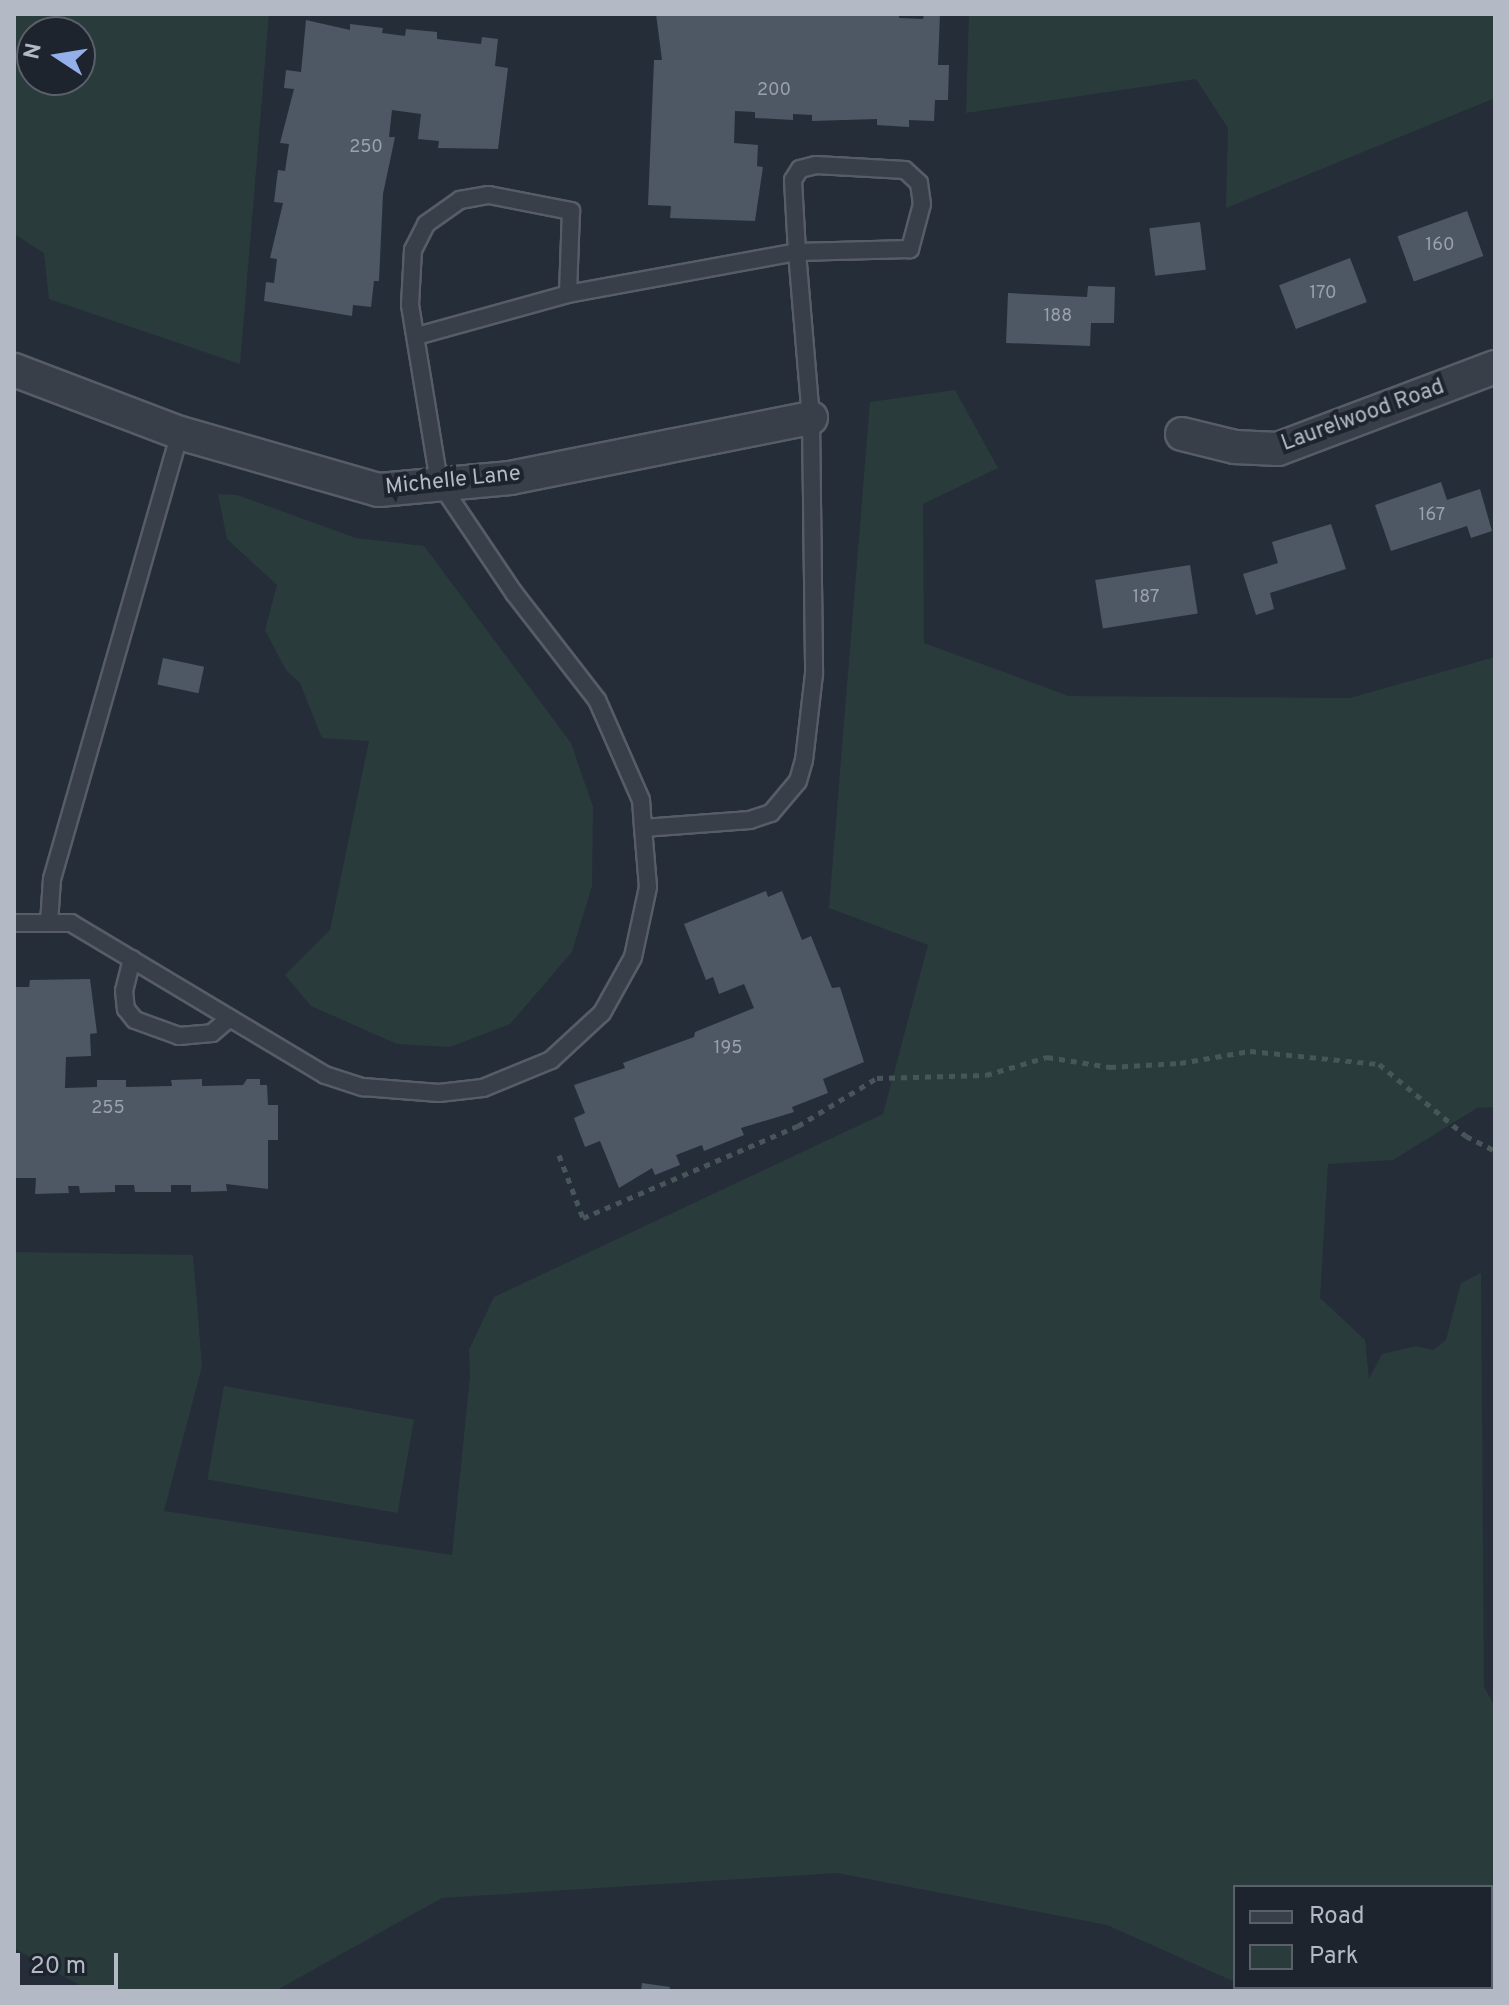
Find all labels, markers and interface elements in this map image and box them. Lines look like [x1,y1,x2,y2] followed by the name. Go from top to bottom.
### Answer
[16,16,96,96] north arrow
[19,41,49,62] text: N
[757,80,791,102] house number: 200
[349,137,383,159] house number: 250
[1425,235,1455,257] house number: 160
[1309,283,1337,305] house number: 170
[1044,306,1072,328] house number: 188
[1278,374,1448,458] street label: Laurelwood Road
[384,461,522,501] street label: Michelle Lane
[1419,505,1445,527] house number: 167
[1133,587,1159,609] house number: 187
[714,1038,742,1060] house number: 195
[91,1098,125,1120] house number: 255
[1233,1885,1493,1989] legend
[1309,1902,1365,1932] text: Road
[20,1937,122,1987] scale bar
[1309,1942,1359,1972] text: Park
[30,1952,86,1982] text: 20 m

